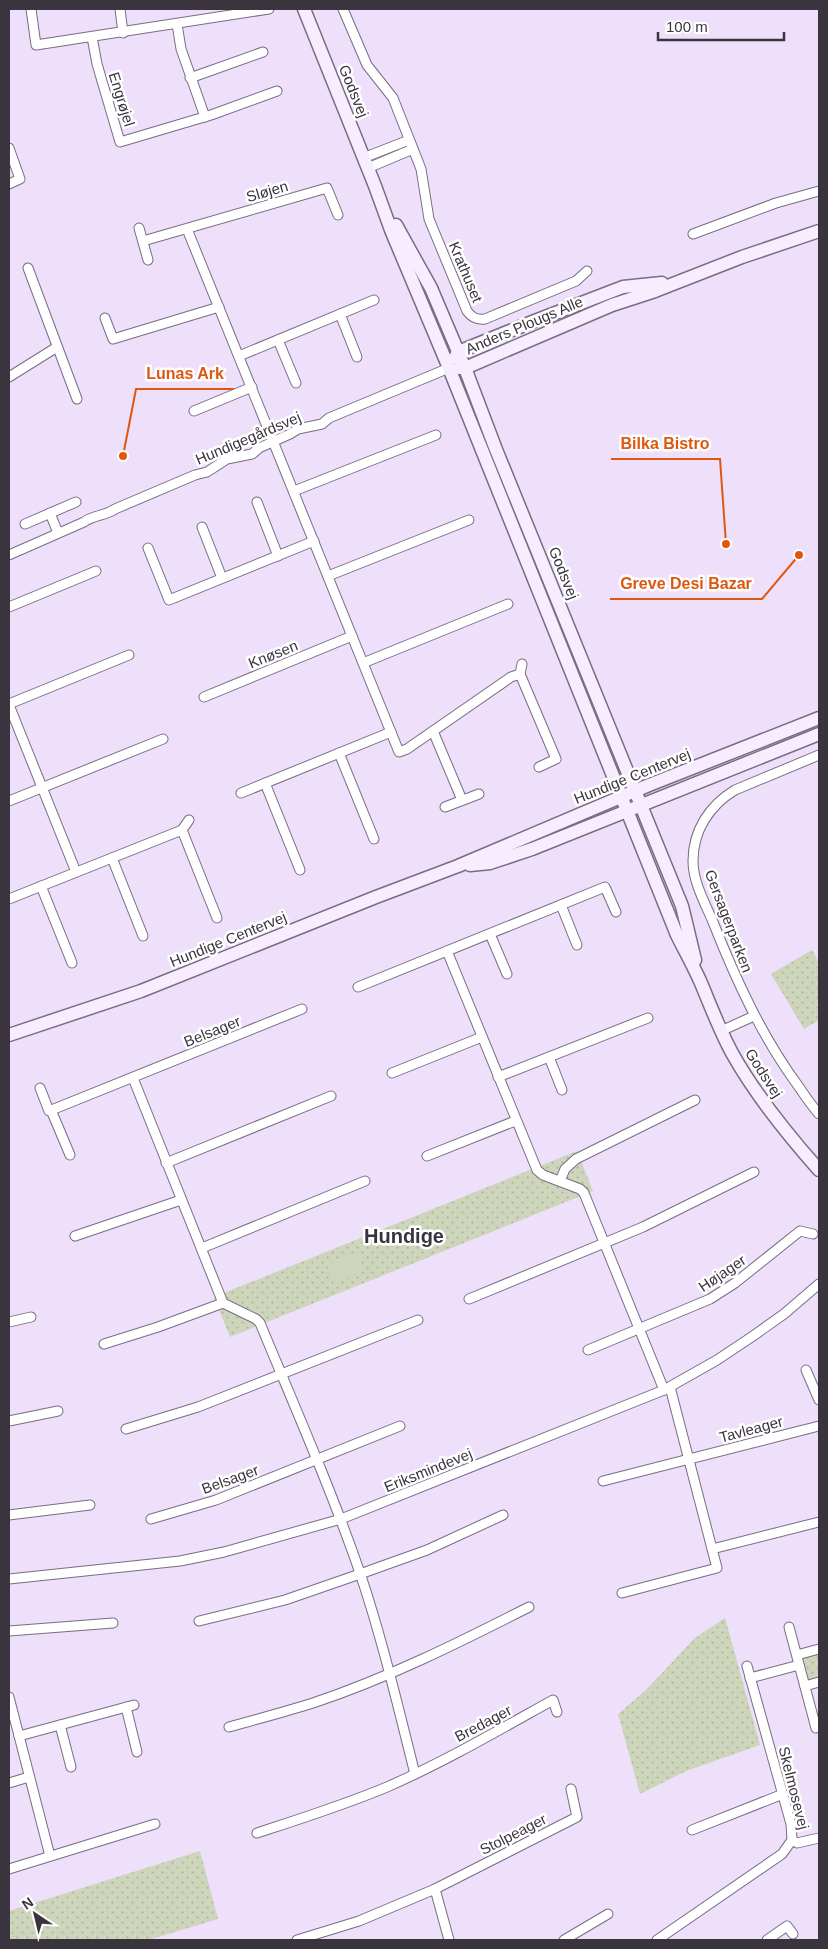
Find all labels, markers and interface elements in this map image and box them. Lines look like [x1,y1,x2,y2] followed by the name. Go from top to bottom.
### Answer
[658,10,784,42] scale bar
[666,18,708,35] text: 100 m
[336,62,372,120] street label: Godsvej
[106,70,138,128] street label: Engrøjel
[244,177,290,205] street label: Sløjen
[446,239,487,306] street label: Krathuset
[463,293,585,357] street label: Anders Plougs Alle
[136,358,234,389] callout: Lunas Ark
[146,365,224,382] text: Lunas Ark
[193,408,303,468] street label: Hundigegårdsvej
[611,428,720,459] callout: Bilka Bistro
[621,435,710,452] text: Bilka Bistro
[546,544,582,602] street label: Godsvej
[610,568,762,599] callout: Greve Desi Bazar
[620,575,752,592] text: Greve Desi Bazar
[246,636,300,672] street label: Knøsen
[571,745,693,807] street label: Hundige Centervej
[702,867,756,975] street label: Gersagerparken
[167,908,289,970] street label: Hundige Centervej
[181,1012,243,1050] street label: Belsager
[742,1045,786,1101] street label: Godsvej
[364,1225,444,1247] district label: Hundige
[695,1251,749,1295] street label: Højager
[717,1412,785,1446] street label: Tavleager
[382,1445,474,1495] street label: Eriksmindevej
[199,1461,261,1497] street label: Belsager
[452,1701,514,1745] street label: Bredager
[775,1745,813,1831] street label: Skelmosevej
[477,1810,549,1858] street label: Stolpeager
[10,1889,60,1939] north arrow
[19,1894,36,1913] text: N

